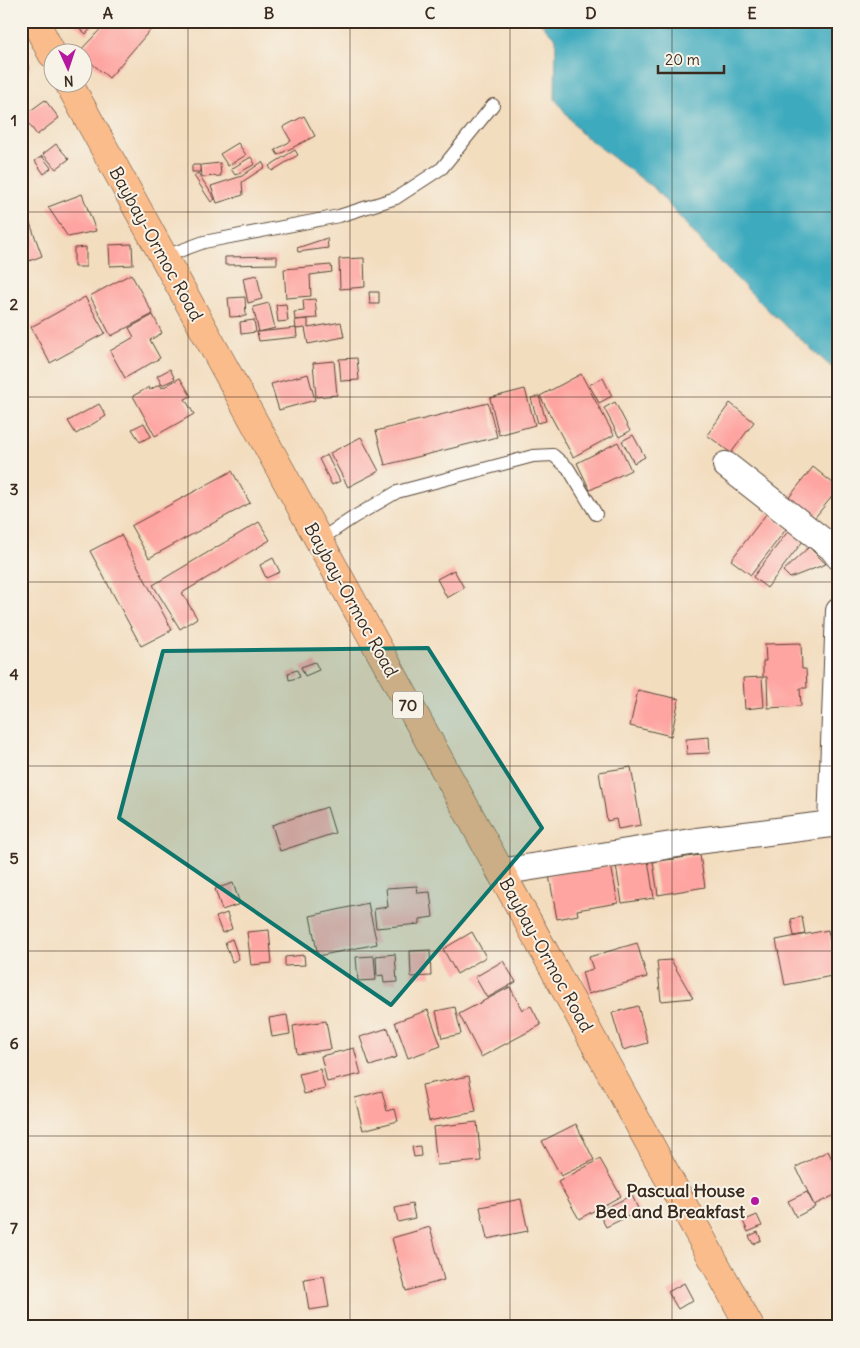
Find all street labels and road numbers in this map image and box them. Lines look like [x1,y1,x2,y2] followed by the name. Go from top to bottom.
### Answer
[104,163,209,325] street label: Baybay-Ormoc Road
[299,519,404,681] street label: Baybay-Ormoc Road
[393,692,423,718] road number: 70
[494,874,599,1036] street label: Baybay-Ormoc Road

